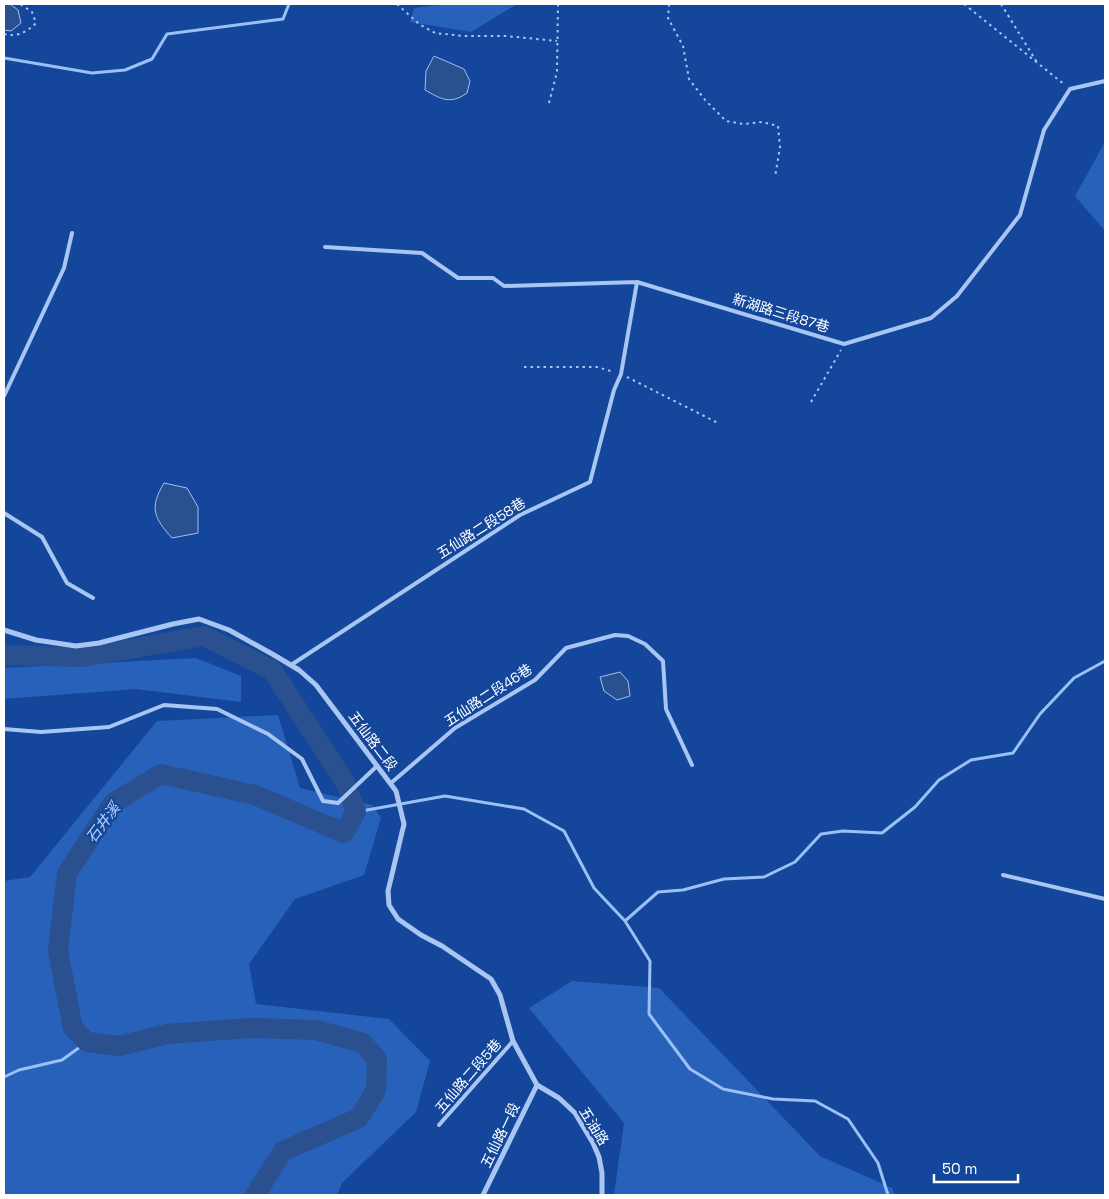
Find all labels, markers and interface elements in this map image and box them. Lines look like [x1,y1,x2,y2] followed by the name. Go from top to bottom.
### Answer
[730,290,832,336] street label: 新湖路三段87巷
[433,494,529,562] street label: 五仙路二段58巷
[441,660,535,730] street label: 五仙路二段46巷
[345,708,401,774] street label: 五仙路二段
[81,797,125,846] water label: 石井溪
[431,1035,505,1117] street label: 五仙路二段5巷
[477,1100,523,1170] street label: 五仙路一段
[575,1103,613,1149] street label: 五油路
[934,1152,1018,1184] scale bar
[942,1159,977,1178] text: 50 m

